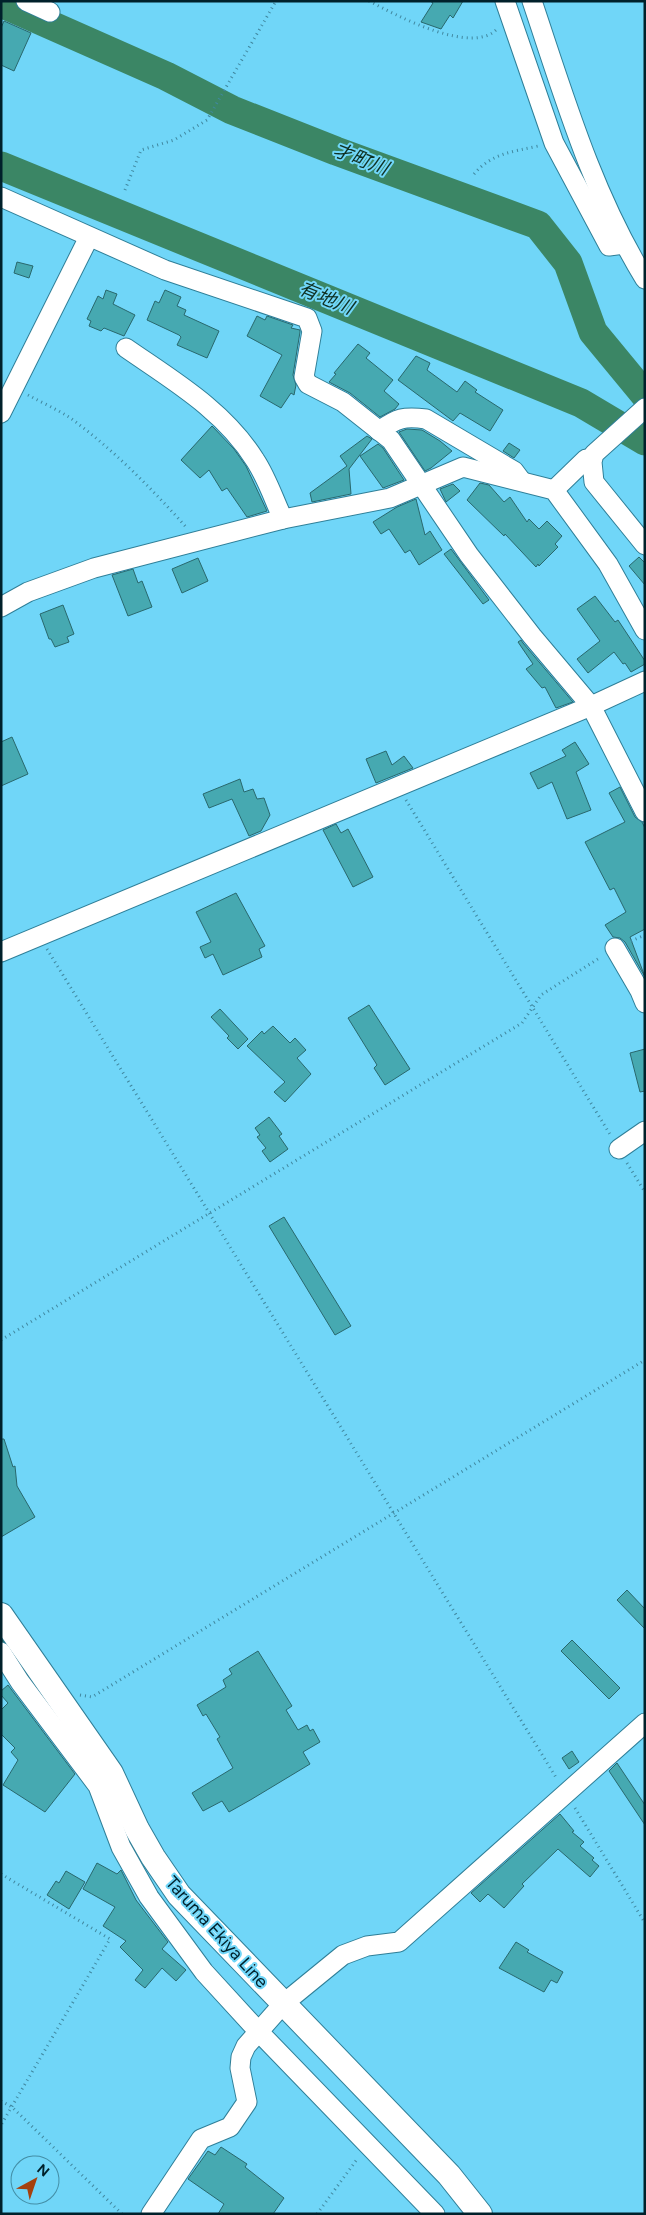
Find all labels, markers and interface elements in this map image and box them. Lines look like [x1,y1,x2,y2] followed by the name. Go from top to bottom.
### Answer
[330,138,394,181] water label: 才町川
[295,277,359,320] water label: 有地川
[161,1872,273,1993] street label: Taruma Ekiya Line
[10,2155,60,2205] north arrow
[33,2160,53,2180] text: N

